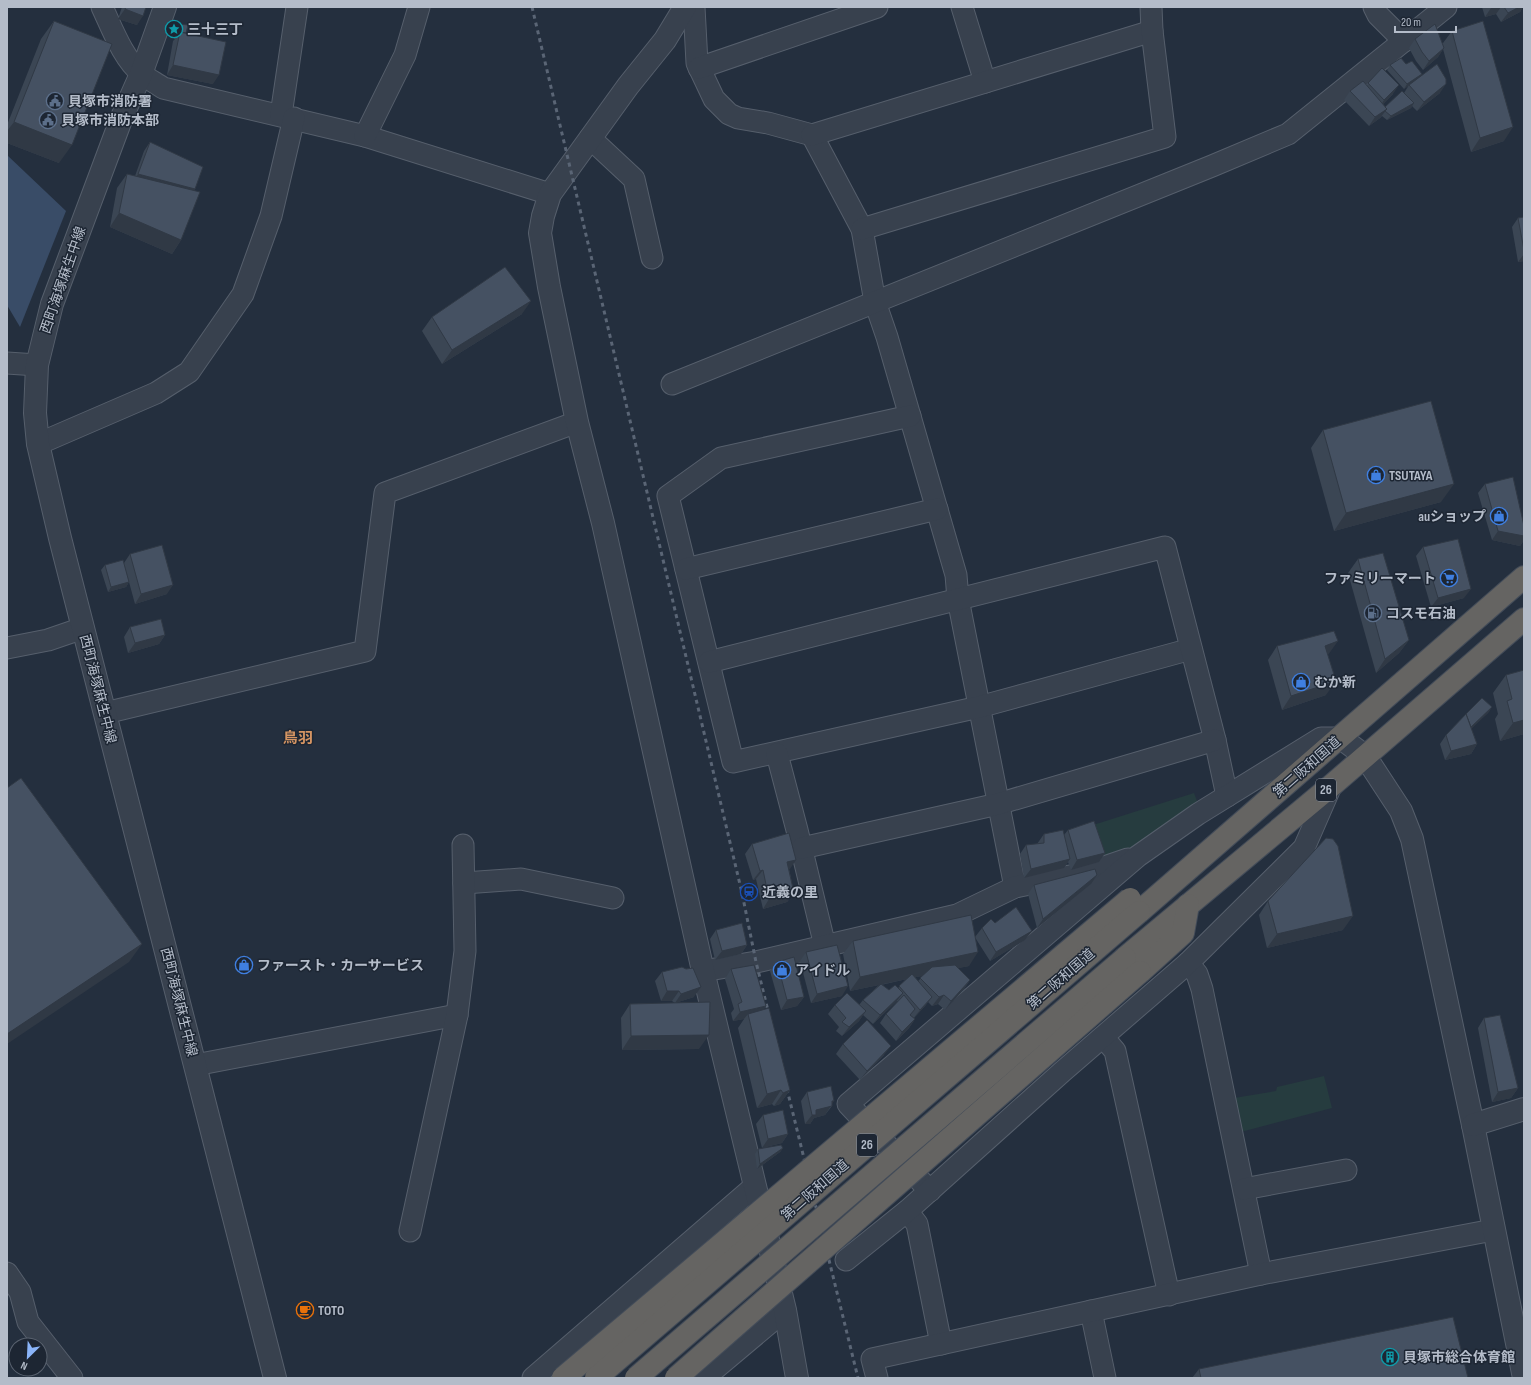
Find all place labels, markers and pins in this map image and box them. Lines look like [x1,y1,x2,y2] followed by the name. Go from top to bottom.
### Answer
[164,19,184,39] place icon: 三十三丁
[187,21,243,38] place label: 三十三丁
[45,91,65,111] public building icon: 貝塚市消防署
[68,93,152,110] place label: 貝塚市消防署
[38,110,58,130] public building icon: 貝塚市消防本部
[61,112,159,129] place label: 貝塚市消防本部
[1366,465,1386,485] shop icon: TSUTAYA
[1389,467,1433,484] place label: TSUTAYA
[1489,506,1509,526] shop icon: auショップ
[1418,508,1486,525] place label: auショップ
[1439,568,1459,588] supermarket icon: ファミリーマート
[1324,570,1436,587] place label: ファミリーマート
[1363,603,1383,623] fuel station icon: コスモ石油
[1386,605,1456,622] place label: コスモ石油
[1291,672,1311,692] shop icon: むか新
[1314,674,1356,691] place label: むか新
[739,882,759,902] station icon: 近義の里
[762,884,818,901] place label: 近義の里
[234,955,254,975] shop icon: ファースト・カーサービス
[257,957,424,974] place label: ファースト・カーサービス
[772,960,792,980] shop icon: アイドル
[795,962,850,979] place label: アイドル
[295,1300,315,1320] cafe icon: TOTO
[318,1302,344,1319] place label: TOTO
[1380,1347,1400,1367] building icon: 貝塚市総合体育館
[1403,1349,1515,1366] place label: 貝塚市総合体育館

